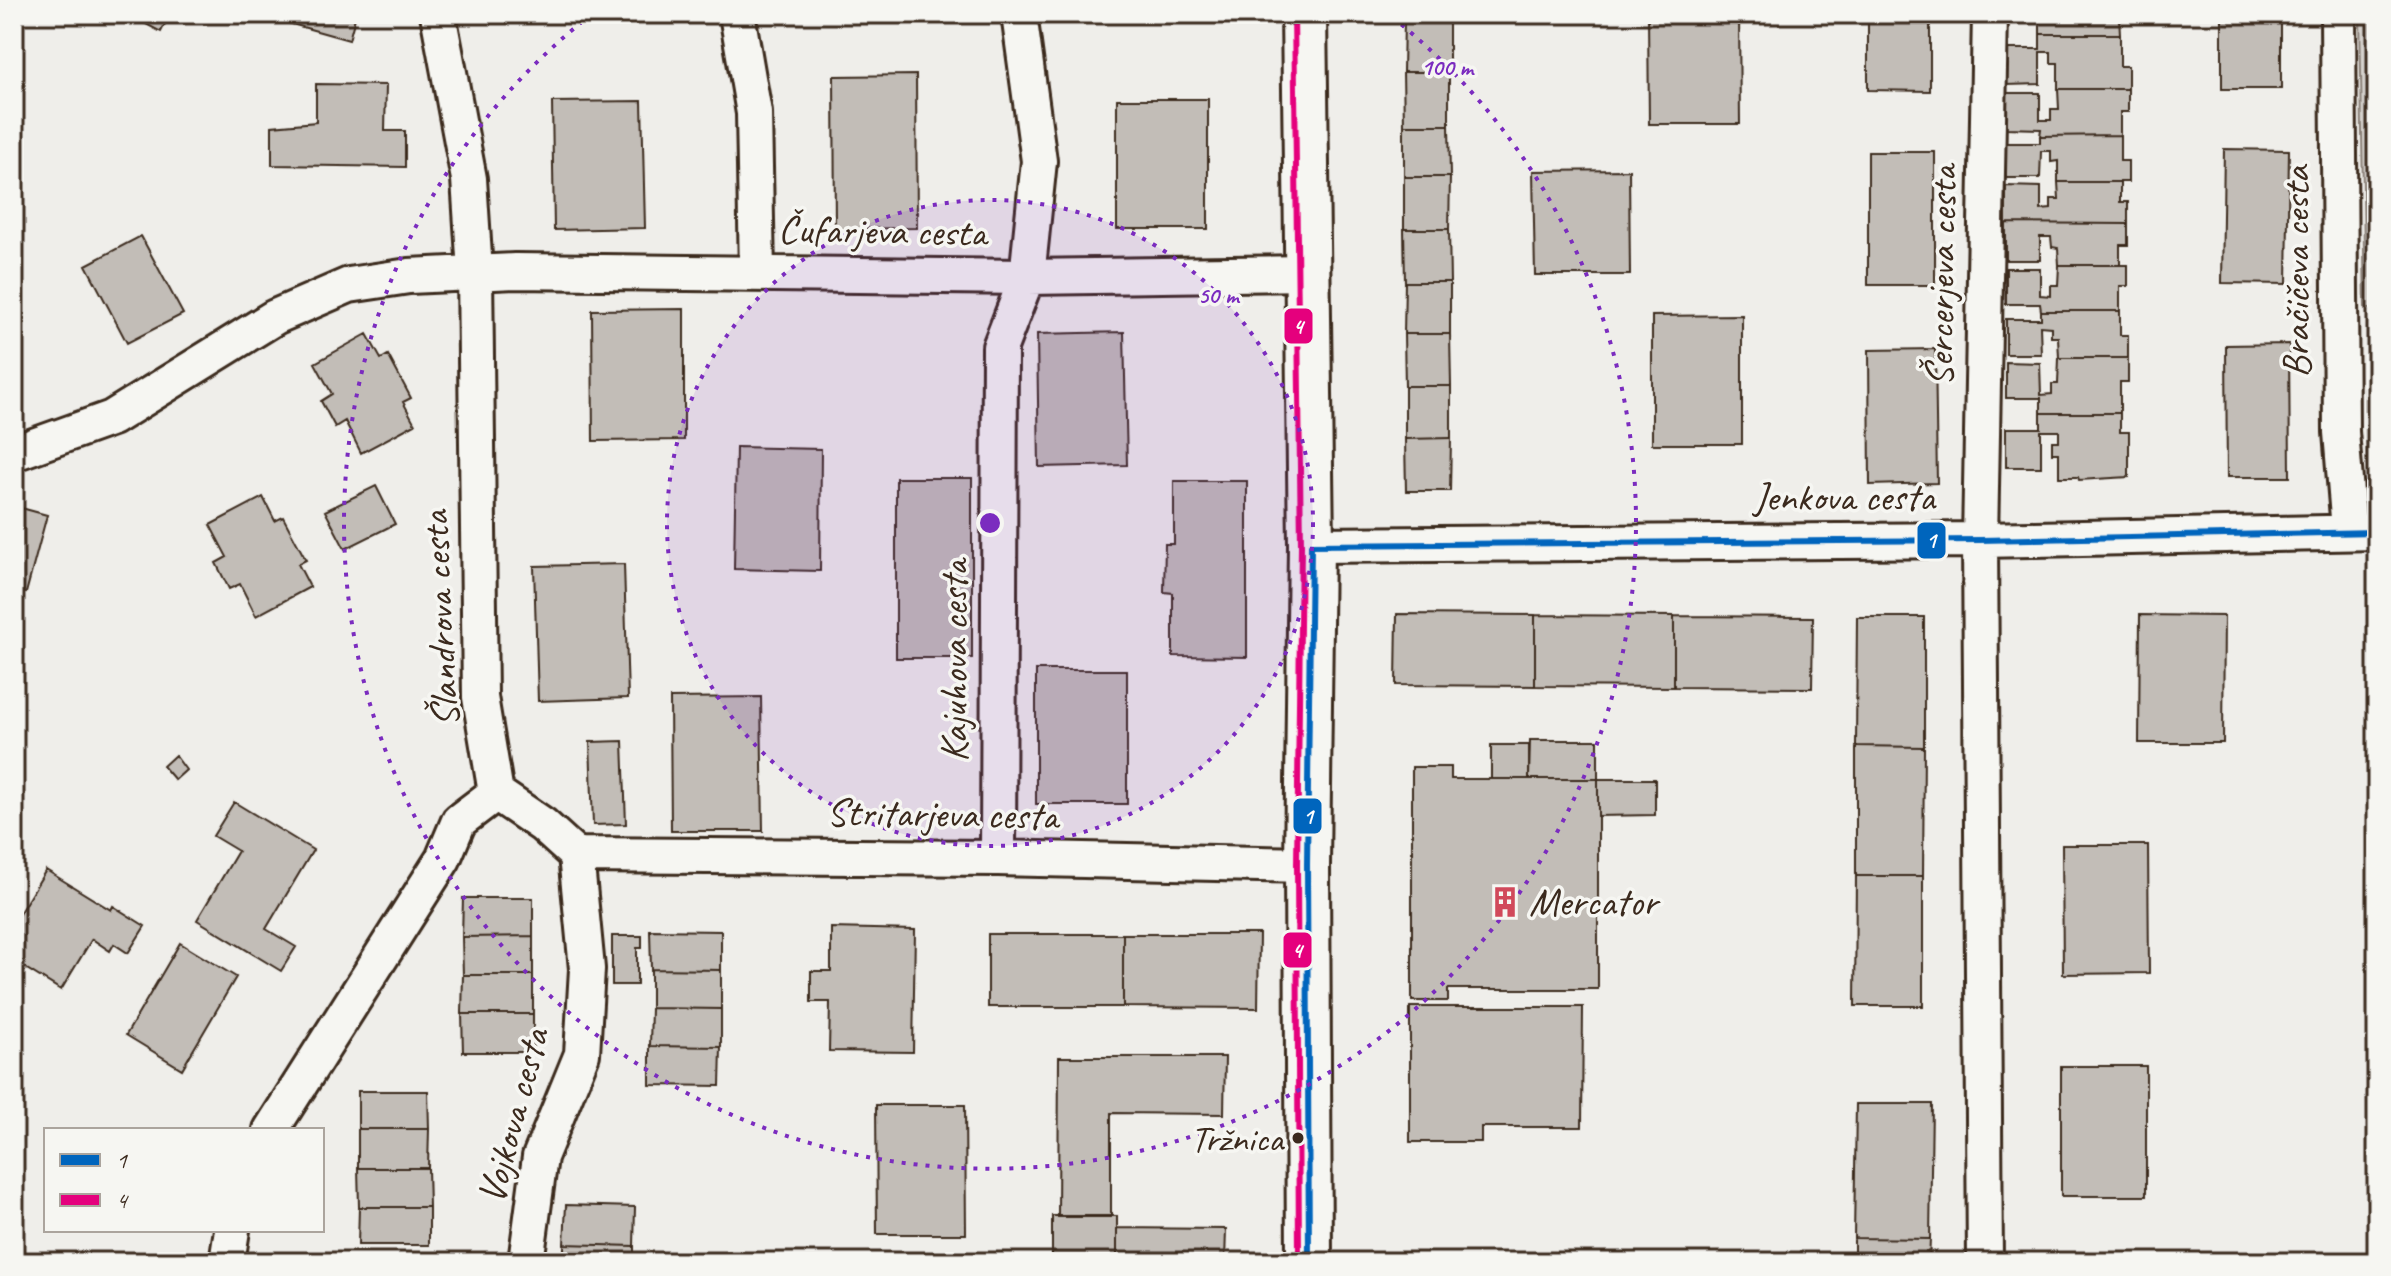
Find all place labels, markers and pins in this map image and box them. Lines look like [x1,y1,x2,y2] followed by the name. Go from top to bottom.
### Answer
[976,509,1004,537] centre of rings
[1529,877,1661,927] place label: Mercator
[1488,885,1522,919] building icon: Mercator
[1190,1115,1286,1162] place label: Tržnica
[1290,1130,1306,1146] marker: Tržnica

